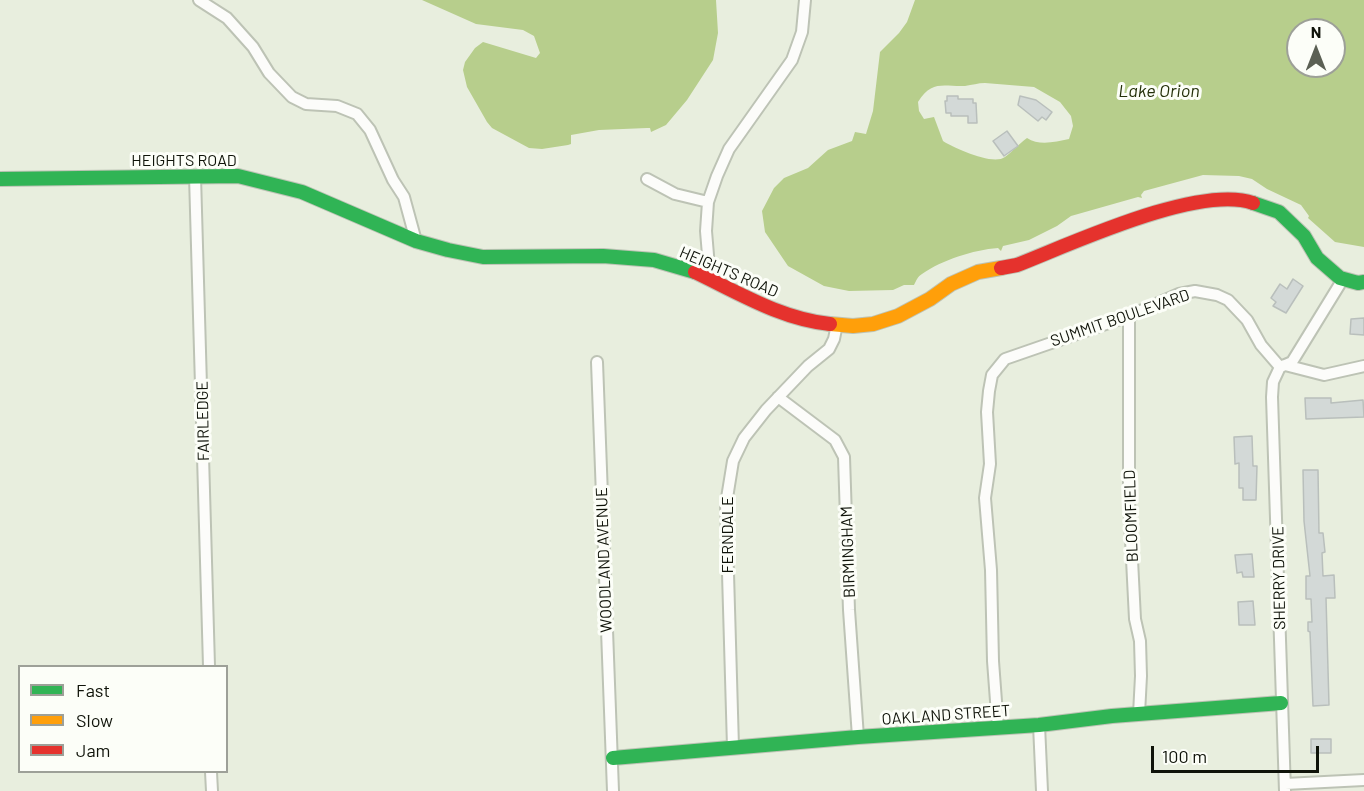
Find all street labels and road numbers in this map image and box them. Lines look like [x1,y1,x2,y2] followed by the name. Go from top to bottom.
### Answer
[131,151,237,171] street label: HEIGHTS ROAD
[677,243,781,301] street label: HEIGHTS ROAD
[1048,285,1192,351] street label: SUMMIT BOULEVARD
[193,381,213,461] street label: FAIRLEDGE
[1120,470,1142,562] street label: BLOOMFIELD
[592,487,616,633] street label: WOODLAND AVENUE
[718,496,738,574] street label: FERNDALE
[837,506,859,598] street label: BIRMINGHAM
[1268,526,1290,630] street label: SHERRY DRIVE
[881,701,1011,729] street label: OAKLAND STREET

